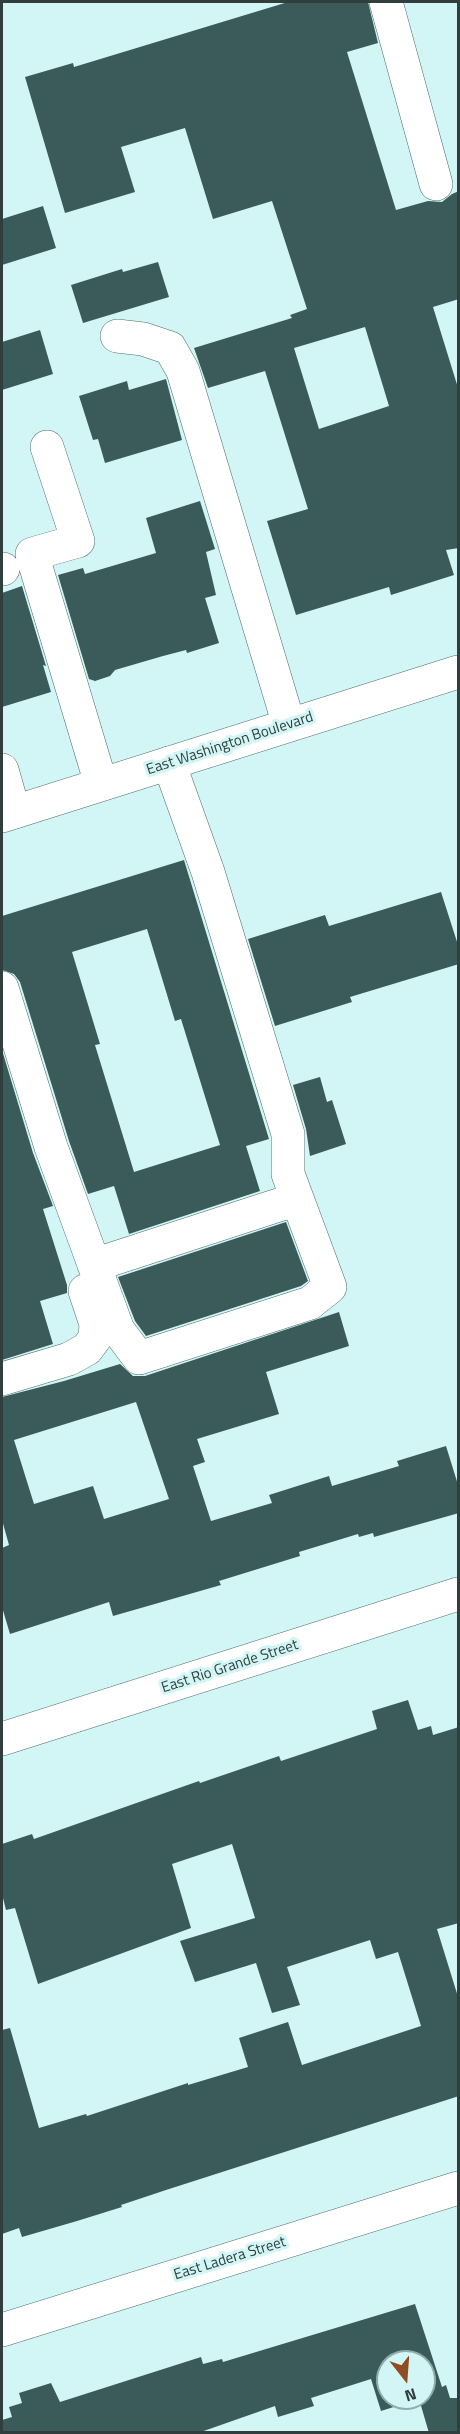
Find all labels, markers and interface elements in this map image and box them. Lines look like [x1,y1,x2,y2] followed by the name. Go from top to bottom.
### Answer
[144,709,316,779] street label: East Washington Boulevard
[159,1636,301,1698] street label: East Rio Grande Street
[172,2233,288,2285] street label: East Ladera Street
[376,2350,436,2410] north arrow
[402,2382,419,2408] text: N

